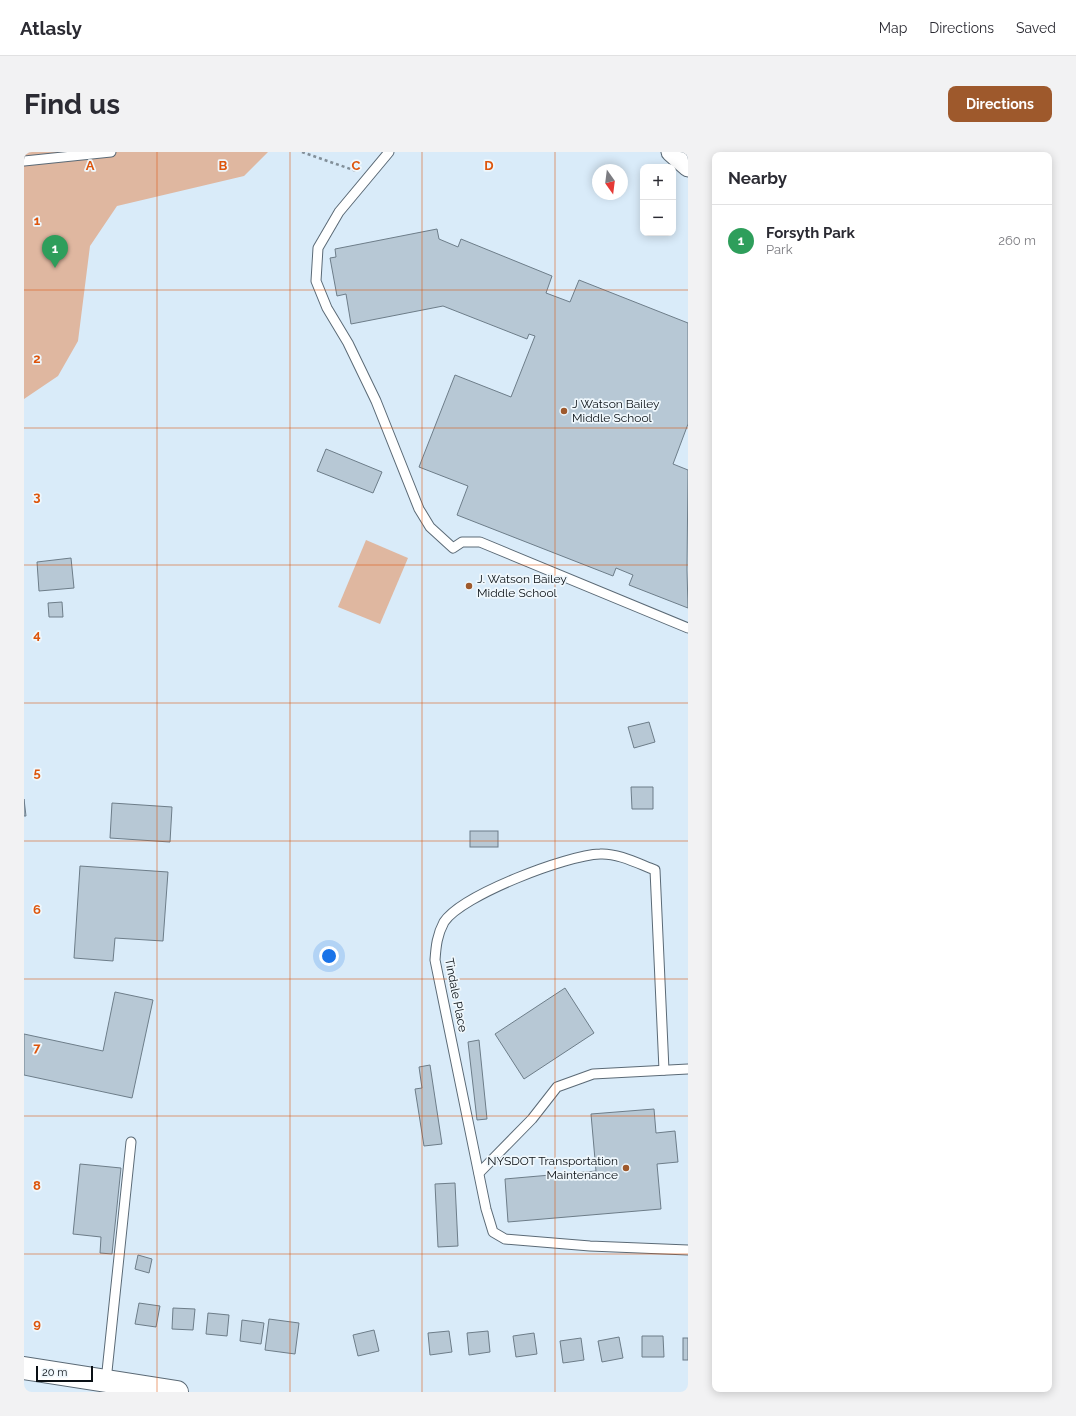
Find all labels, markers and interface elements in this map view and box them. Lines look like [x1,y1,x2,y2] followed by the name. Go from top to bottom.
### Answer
[20,17,82,39] text: Atlasly
[879,20,907,36] text: Map
[929,20,994,36] text: Directions
[1016,20,1056,36] text: Saved
[948,86,1052,122] button: Directions
[24,88,120,121] text: Find us
[86,158,95,173] text: A
[219,158,228,173] text: B
[352,158,361,173] text: C
[484,158,494,173] text: D
[592,164,628,200] north arrow
[640,164,676,236] map controls
[640,164,676,200] button: +
[728,168,787,188] text: Nearby
[640,200,676,236] button: −
[34,213,41,228] text: 1
[766,224,855,242] text: Forsyth Park
[738,233,744,248] text: 1
[998,233,1036,248] text: 260 m
[42,235,68,268] pin: 1
[766,242,793,257] text: Park
[33,351,41,366] text: 2
[572,397,660,425] place label: J Watson Bailey Middle School
[559,406,569,416] marker: J Watson Bailey Middle School
[33,489,41,504] text: 3
[477,572,567,600] place label: J. Watson Bailey Middle School
[464,581,474,591] marker: J. Watson Bailey Middle School
[33,627,41,642] text: 4
[33,765,41,780] text: 5
[33,902,41,917] text: 6
[319,946,339,966] your location
[442,957,470,1033] street label: Tindale Place
[33,1040,41,1055] text: 7
[487,1154,618,1182] place label: NYSDOT Transportation Maintenance
[621,1163,631,1173] marker: NYSDOT Transportation Maintenance
[33,1178,41,1193] text: 8
[33,1316,41,1331] text: 9
[36,1364,93,1383] scale bar
[42,1366,67,1379] text: 20 m

